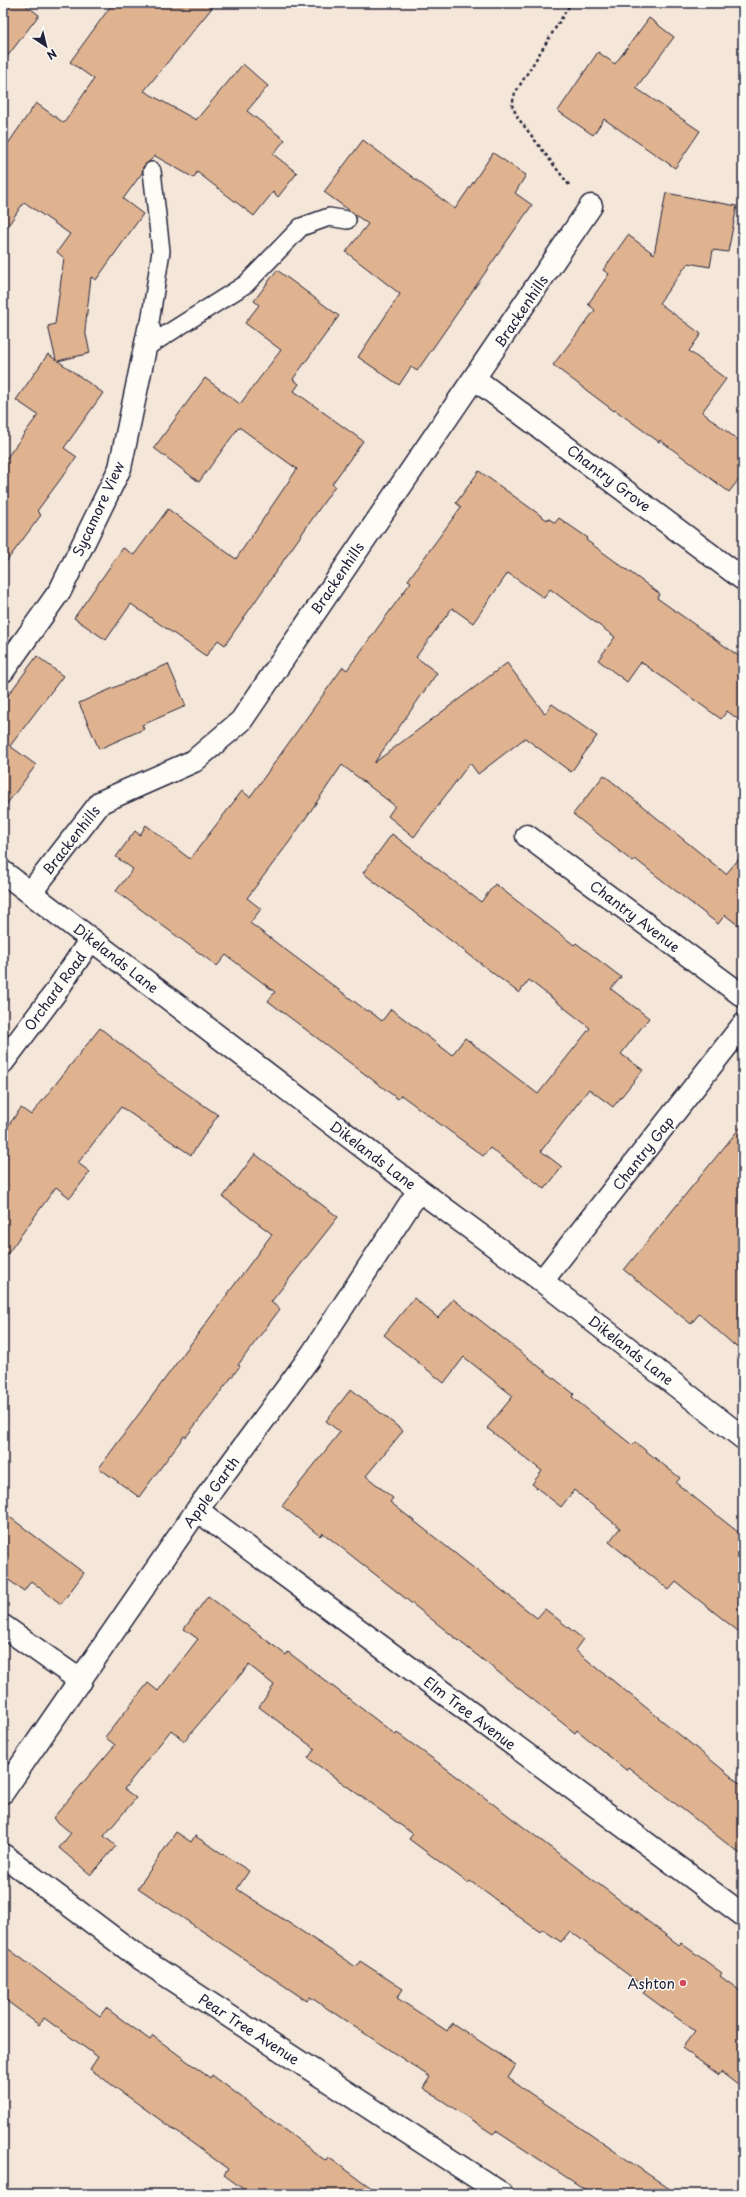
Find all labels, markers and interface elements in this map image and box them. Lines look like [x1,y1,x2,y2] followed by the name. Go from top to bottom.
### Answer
[26,26,66,66] north arrow
[43,45,60,64] text: N
[489,271,553,351] street label: Brackenhills
[563,439,655,517] street label: Chantry Grove
[67,458,129,560] street label: Sycamore View
[305,538,369,618] street label: Brackenhills
[37,801,105,879] street label: Brackenhills
[586,875,684,957] street label: Chantry Avenue
[69,918,163,998] street label: Dikelands Lane
[19,947,91,1035] street label: Orchard Road
[607,1111,679,1195] street label: Chantry Gap
[326,1116,420,1194] street label: Dikelands Lane
[584,1310,678,1390] street label: Dikelands Lane
[178,1452,244,1532] street label: Apple Garth
[420,1671,521,1755] street label: Elm Tree Avenue
[627,1973,675,1994] place label: Ashton
[678,1978,688,1988] marker: Ashton
[194,1988,304,2070] street label: Pear Tree Avenue

